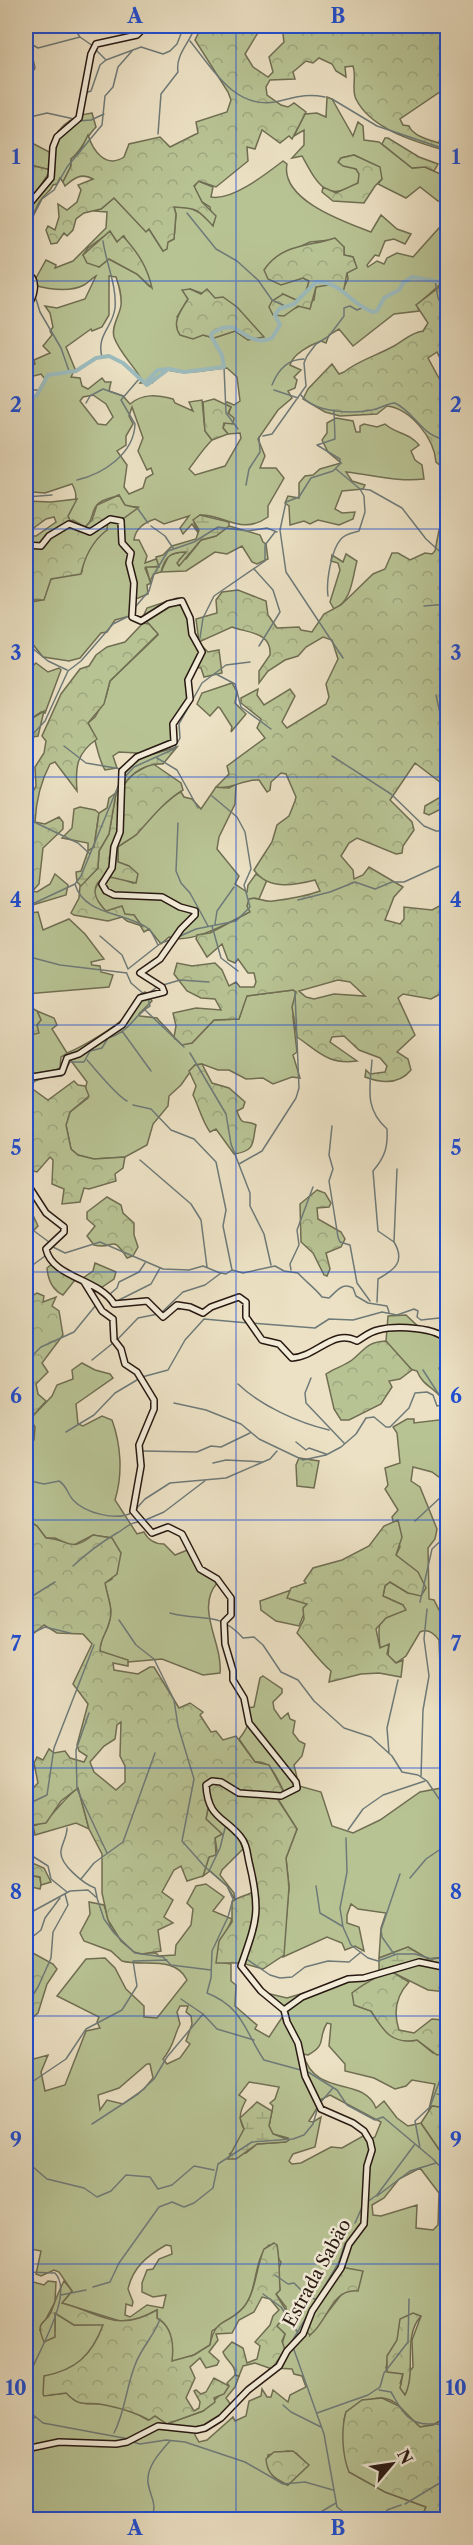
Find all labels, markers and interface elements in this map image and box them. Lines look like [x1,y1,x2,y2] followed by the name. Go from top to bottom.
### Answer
[126,4,143,28] text: A
[331,4,346,28] text: B
[12,145,21,169] text: 1
[452,145,461,169] text: 1
[10,393,22,417] text: 2
[450,393,462,417] text: 2
[10,641,22,665] text: 3
[450,641,462,665] text: 3
[10,888,22,912] text: 4
[450,888,462,912] text: 4
[10,1136,22,1160] text: 5
[450,1136,462,1160] text: 5
[10,1384,22,1408] text: 6
[450,1384,462,1408] text: 6
[11,1632,22,1656] text: 7
[451,1632,462,1656] text: 7
[10,1880,22,1904] text: 8
[450,1880,462,1904] text: 8
[10,2128,22,2152] text: 9
[450,2128,462,2152] text: 9
[278,2215,356,2331] street label: Estrada Sabäo
[5,2376,27,2400] text: 10
[445,2376,467,2400] text: 10
[362,2434,422,2494] north arrow
[393,2446,417,2468] text: N
[126,2516,143,2540] text: A
[331,2516,346,2540] text: B

